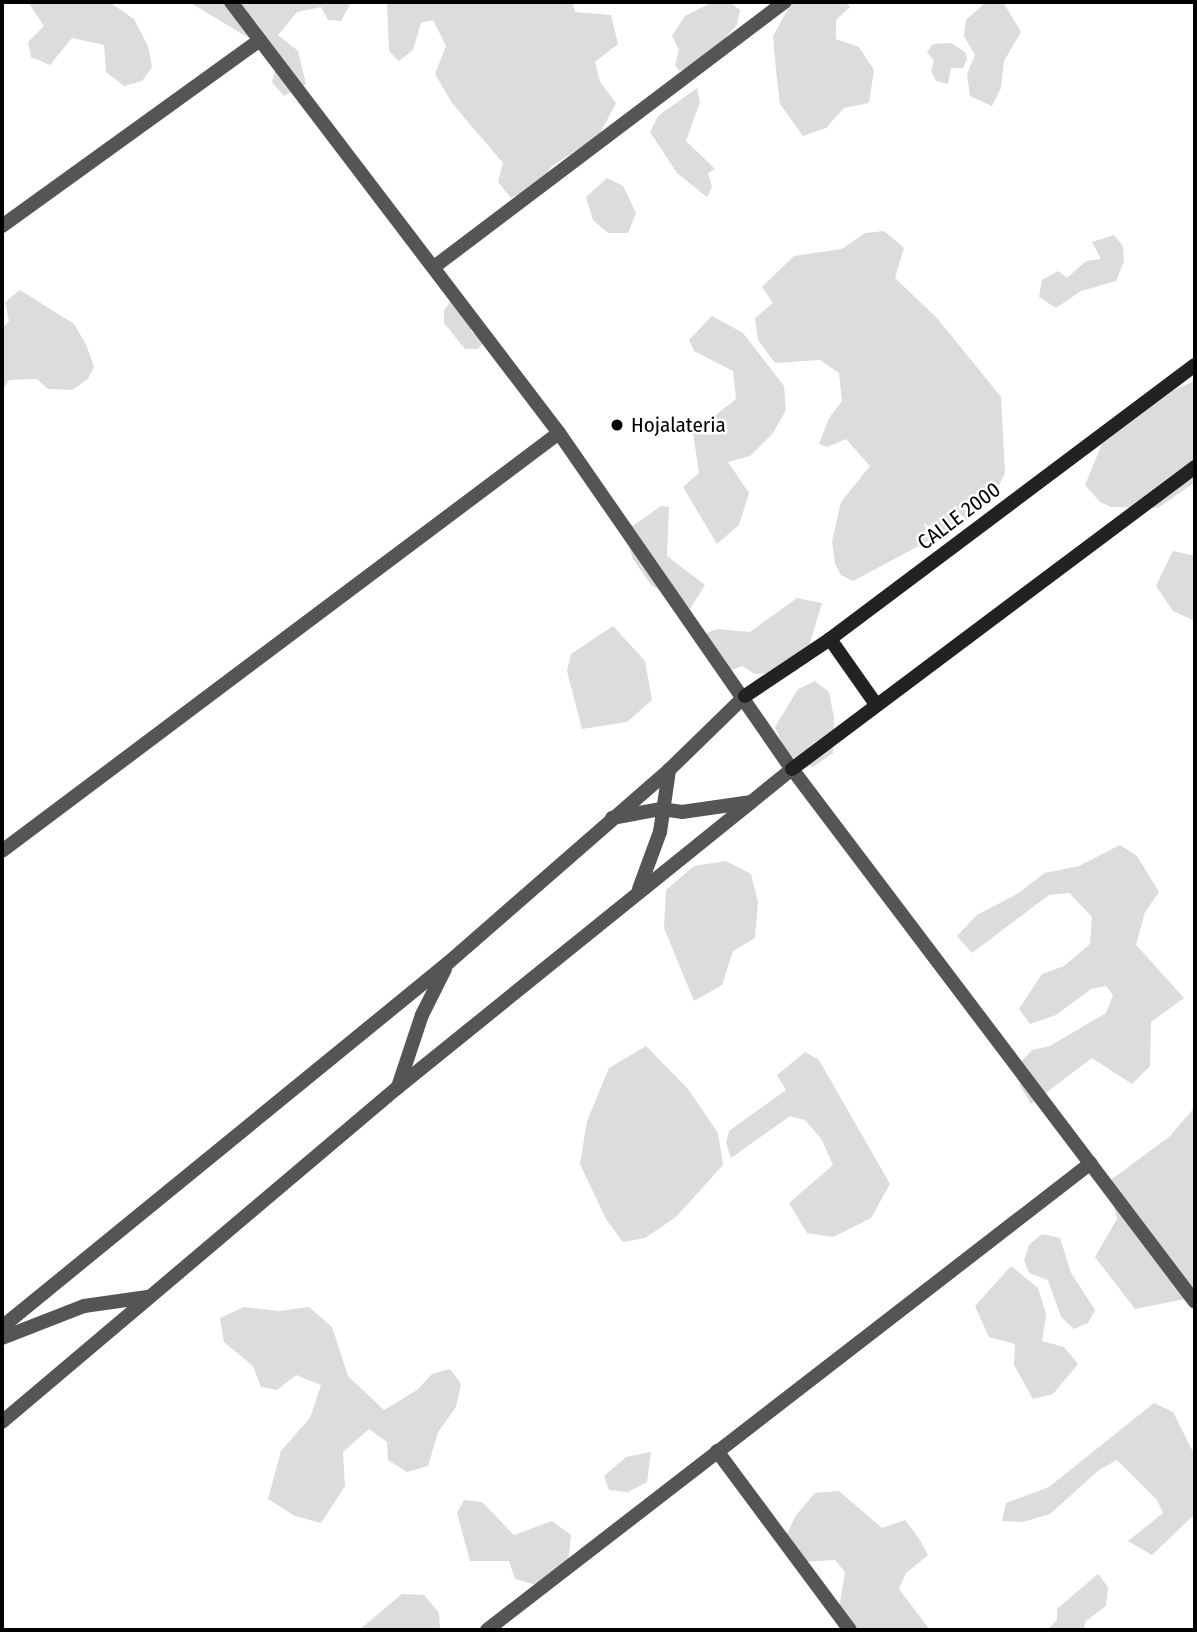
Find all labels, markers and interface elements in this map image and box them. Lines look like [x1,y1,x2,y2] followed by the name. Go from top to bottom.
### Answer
[631,412,726,438] place label: Hojalateria
[609,417,625,433] marker: Hojalateria
[913,477,1005,555] street label: CALLE 2000

